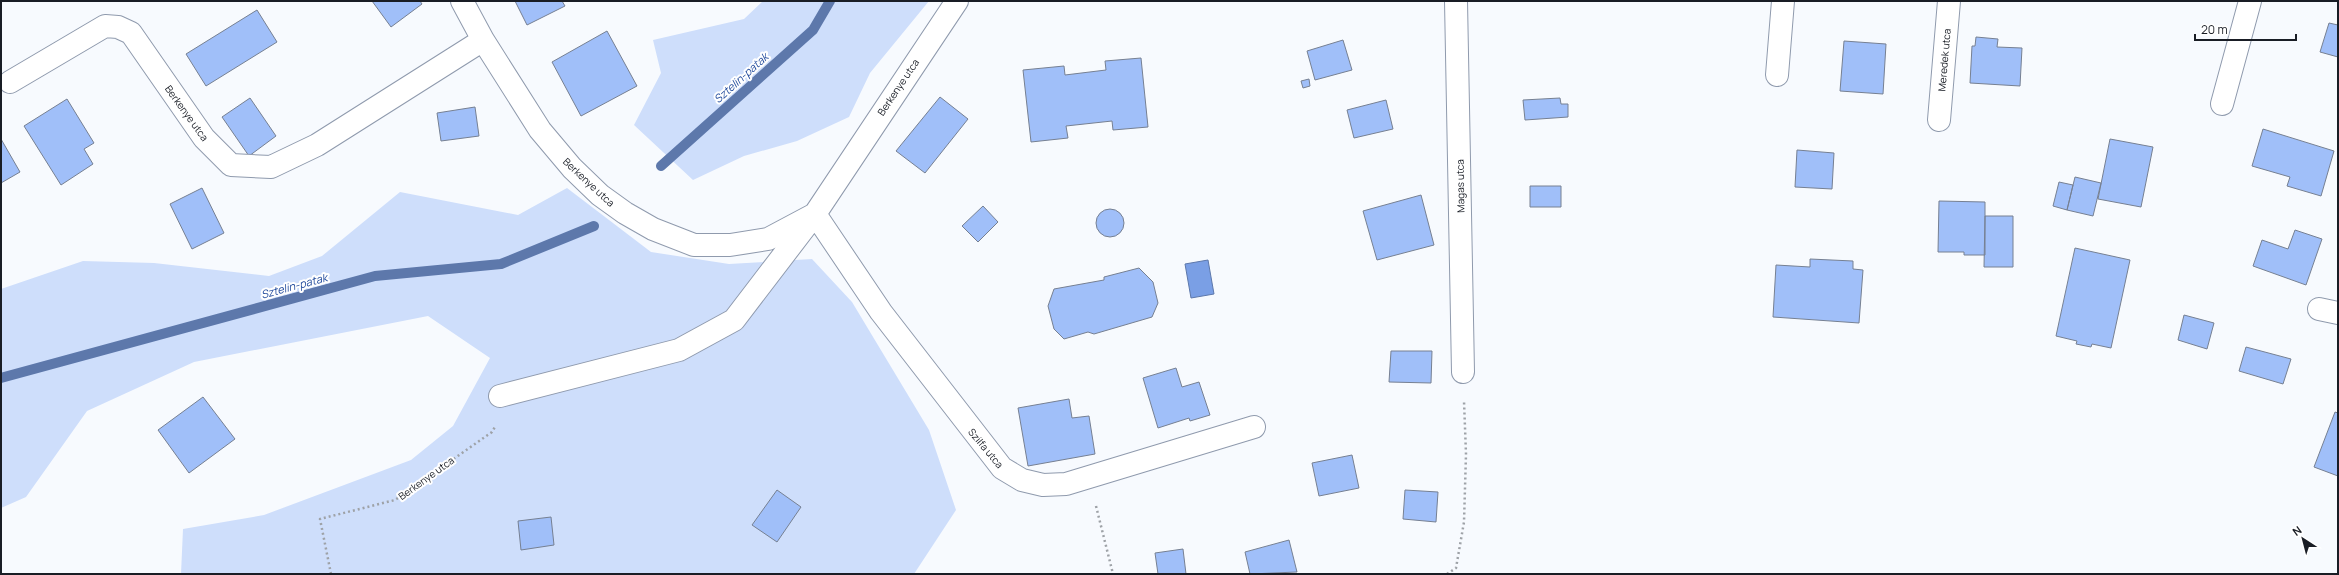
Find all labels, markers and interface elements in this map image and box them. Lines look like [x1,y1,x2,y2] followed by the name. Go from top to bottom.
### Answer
[2195,16,2296,42] scale bar
[2201,21,2228,38] text: 20 m
[1934,28,1954,92] street label: Meredek utca
[710,48,772,106] water label: Sztelin-patak
[874,56,922,118] street label: Berkenye utca
[162,82,212,144] street label: Berkenye utca
[560,155,618,209] street label: Berkenye utca
[1453,159,1467,213] street label: Magas utca
[259,269,330,302] water label: Sztelin-patak
[965,425,1007,471] street label: Szilfa utca
[395,453,457,503] street label: Berkenye utca
[2283,519,2323,559] north arrow
[2289,522,2305,539] text: N

